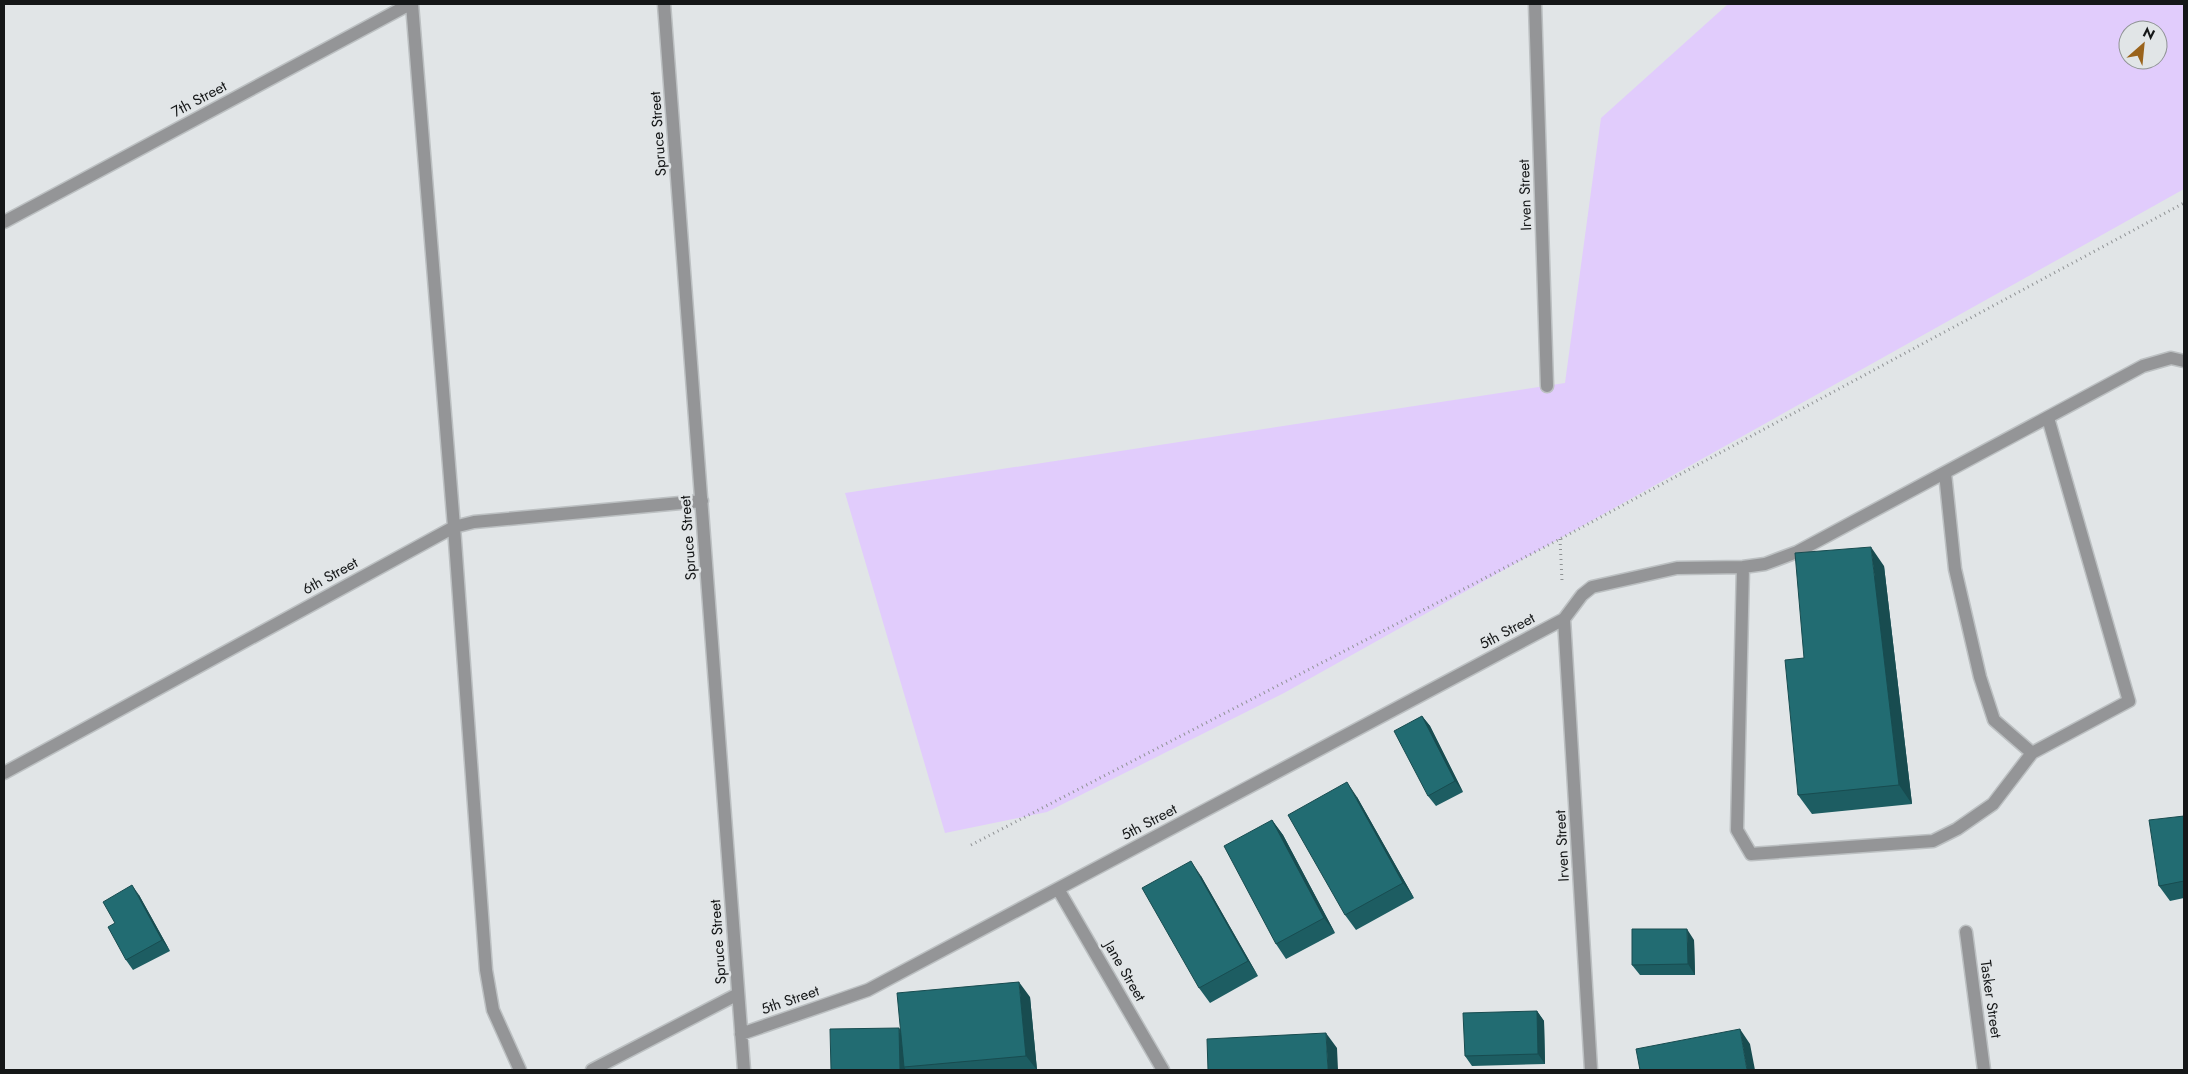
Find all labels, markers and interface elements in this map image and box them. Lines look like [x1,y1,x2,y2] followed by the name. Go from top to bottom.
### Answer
[2118,20,2168,70] north arrow
[2139,22,2158,45] text: N
[168,75,231,123] street label: 7th Street
[644,90,672,177] street label: Spruce Street
[1513,158,1537,231] street label: Irven Street
[674,494,702,581] street label: Spruce Street
[298,552,362,600] street label: 6th Street
[1475,607,1539,655] street label: 5th Street
[1117,798,1181,846] street label: 5th Street
[1549,809,1575,882] street label: Irven Street
[704,898,732,985] street label: Spruce Street
[1098,935,1151,1006] street label: Jane Street
[1975,959,2007,1040] street label: Tasker Street
[758,980,822,1020] street label: 5th Street

